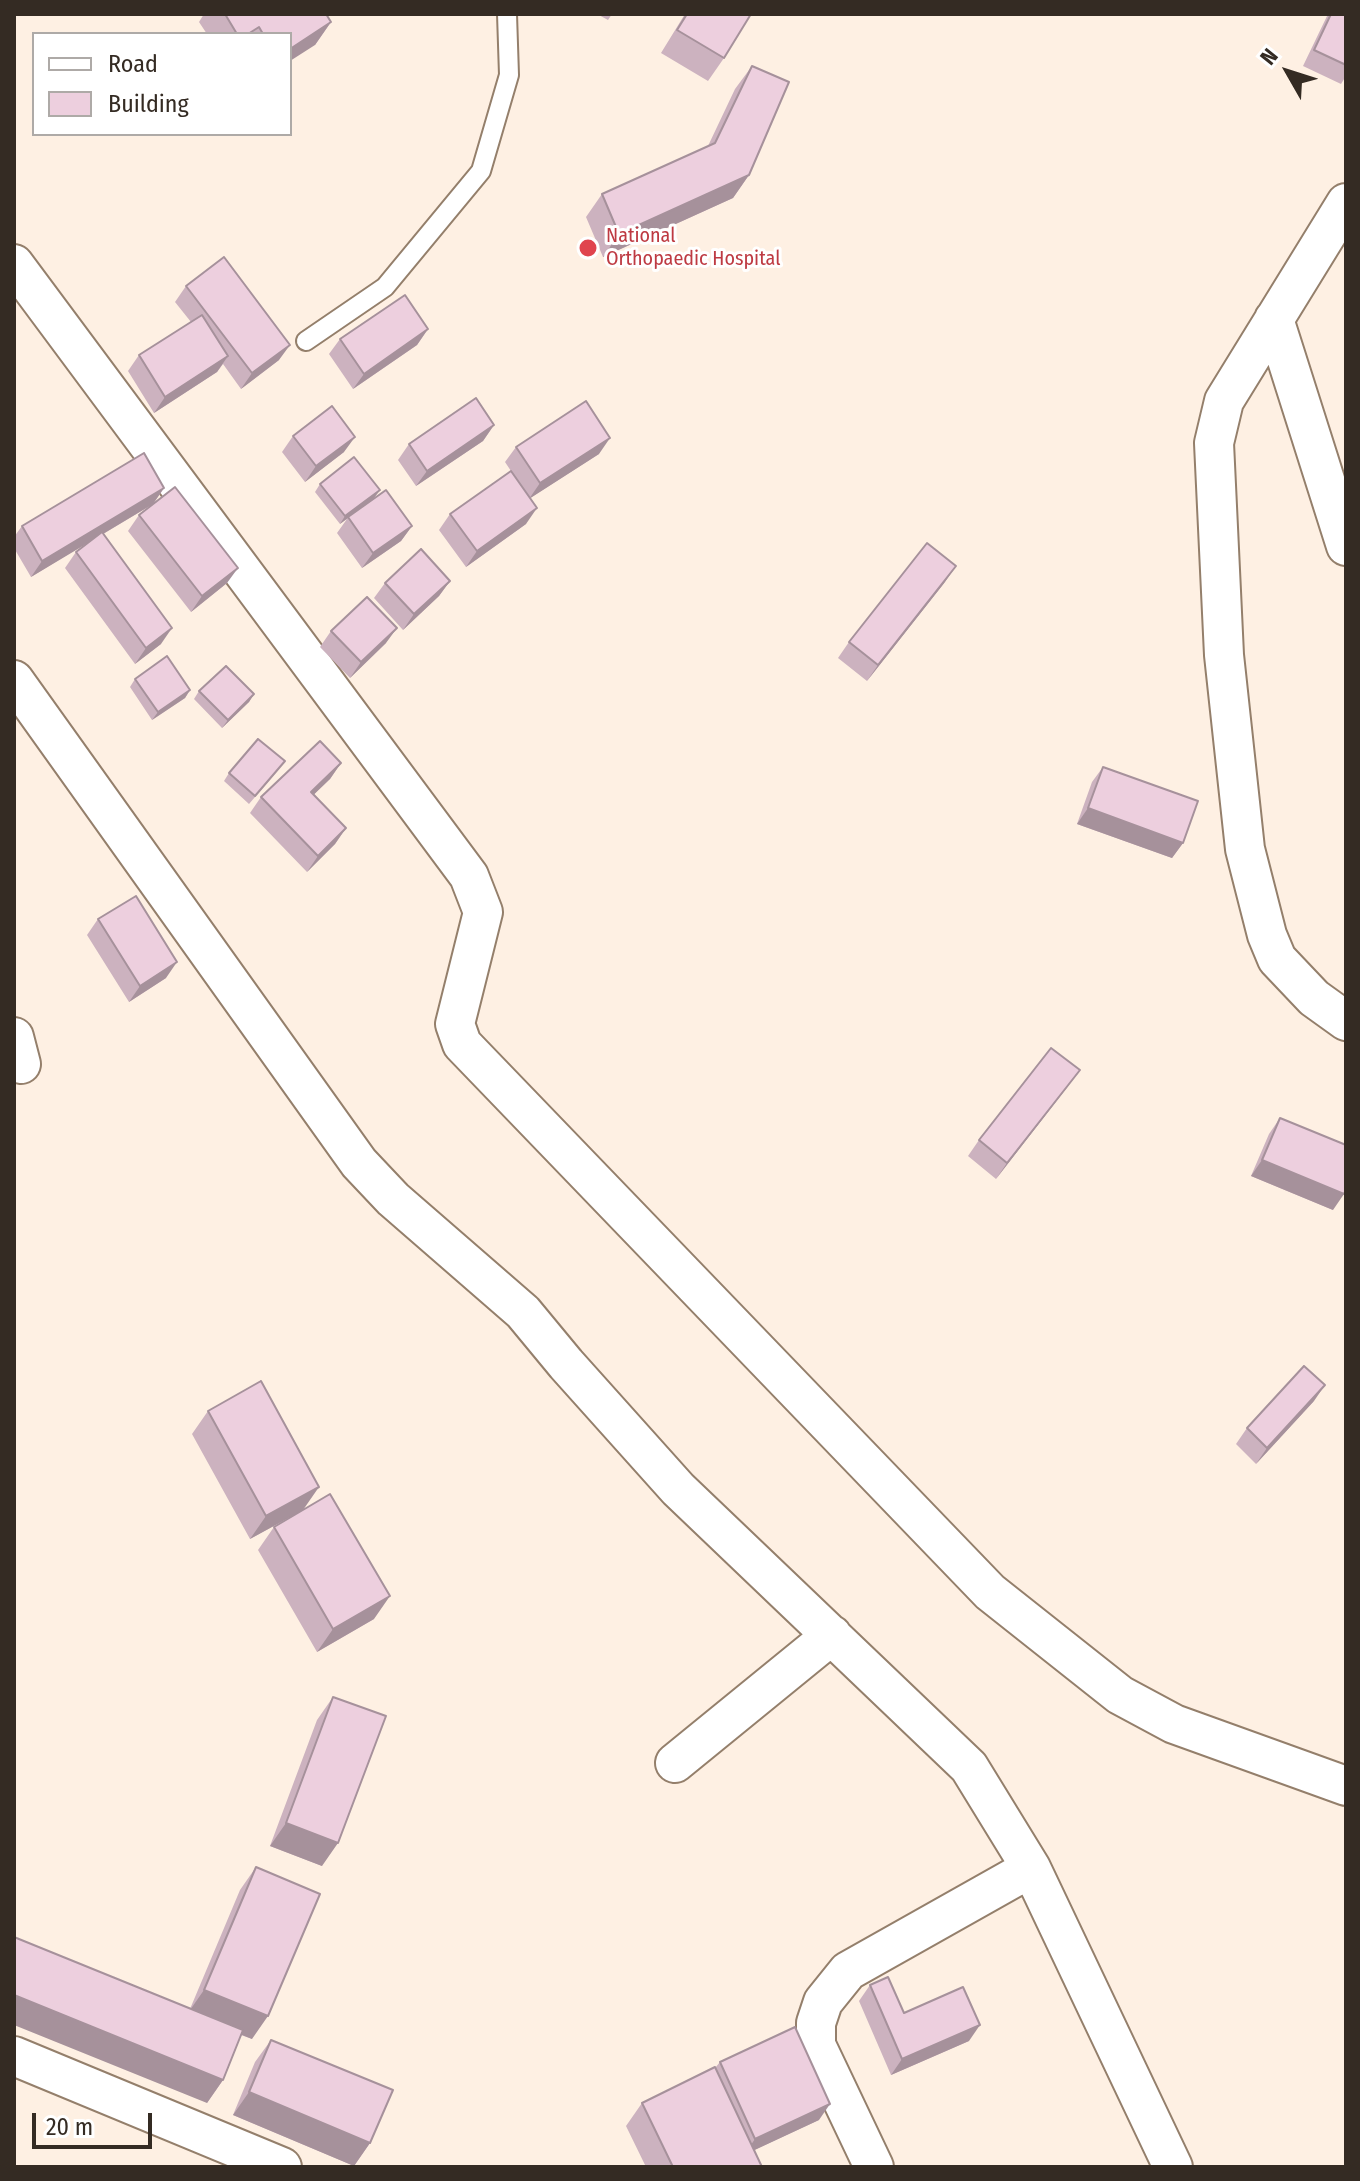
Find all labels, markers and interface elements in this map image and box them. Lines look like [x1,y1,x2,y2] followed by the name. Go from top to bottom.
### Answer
[32,32,292,136] legend
[1248,32,1328,112] north arrow
[1254,43,1284,70] text: N
[108,50,158,78] text: Road
[108,90,189,118] text: Building
[606,224,780,271] place label: National Orthopaedic Hospital
[577,237,599,259] marker: National Orthopaedic Hospital
[36,2097,156,2147] scale bar
[46,2113,93,2141] text: 20 m

